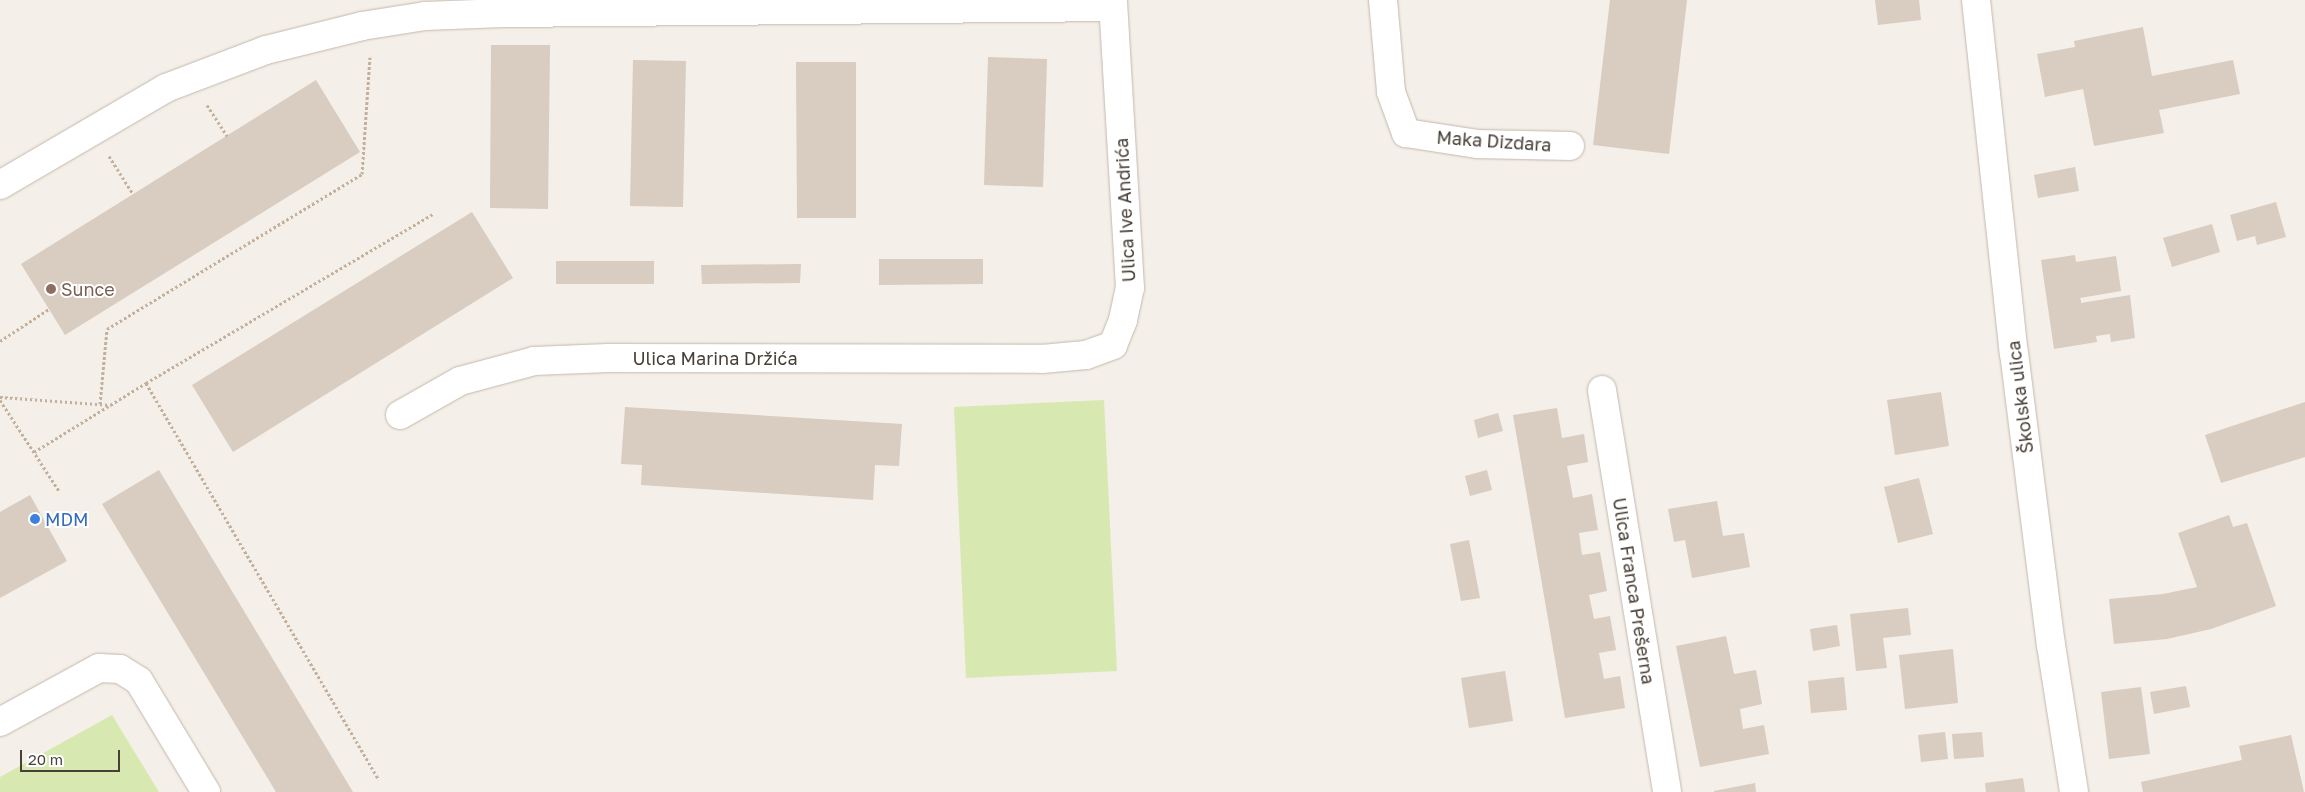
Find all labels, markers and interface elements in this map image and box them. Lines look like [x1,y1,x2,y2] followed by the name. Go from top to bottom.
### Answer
[1436,126,1552,156] street label: Maka Dizdara
[1110,137,1140,283] street label: Ulica Ive Andrića
[61,278,115,300] place label: Sunce
[45,283,57,295] marker: Sunce
[2002,339,2038,455] street label: Školska ulica
[632,347,798,369] street label: Ulica Marina Držića
[1609,496,1659,686] street label: Ulica Franca Prešerna
[45,508,89,530] place label: MDM
[29,513,41,525] marker: MDM
[22,740,122,772] scale bar
[28,750,63,768] text: 20 m

